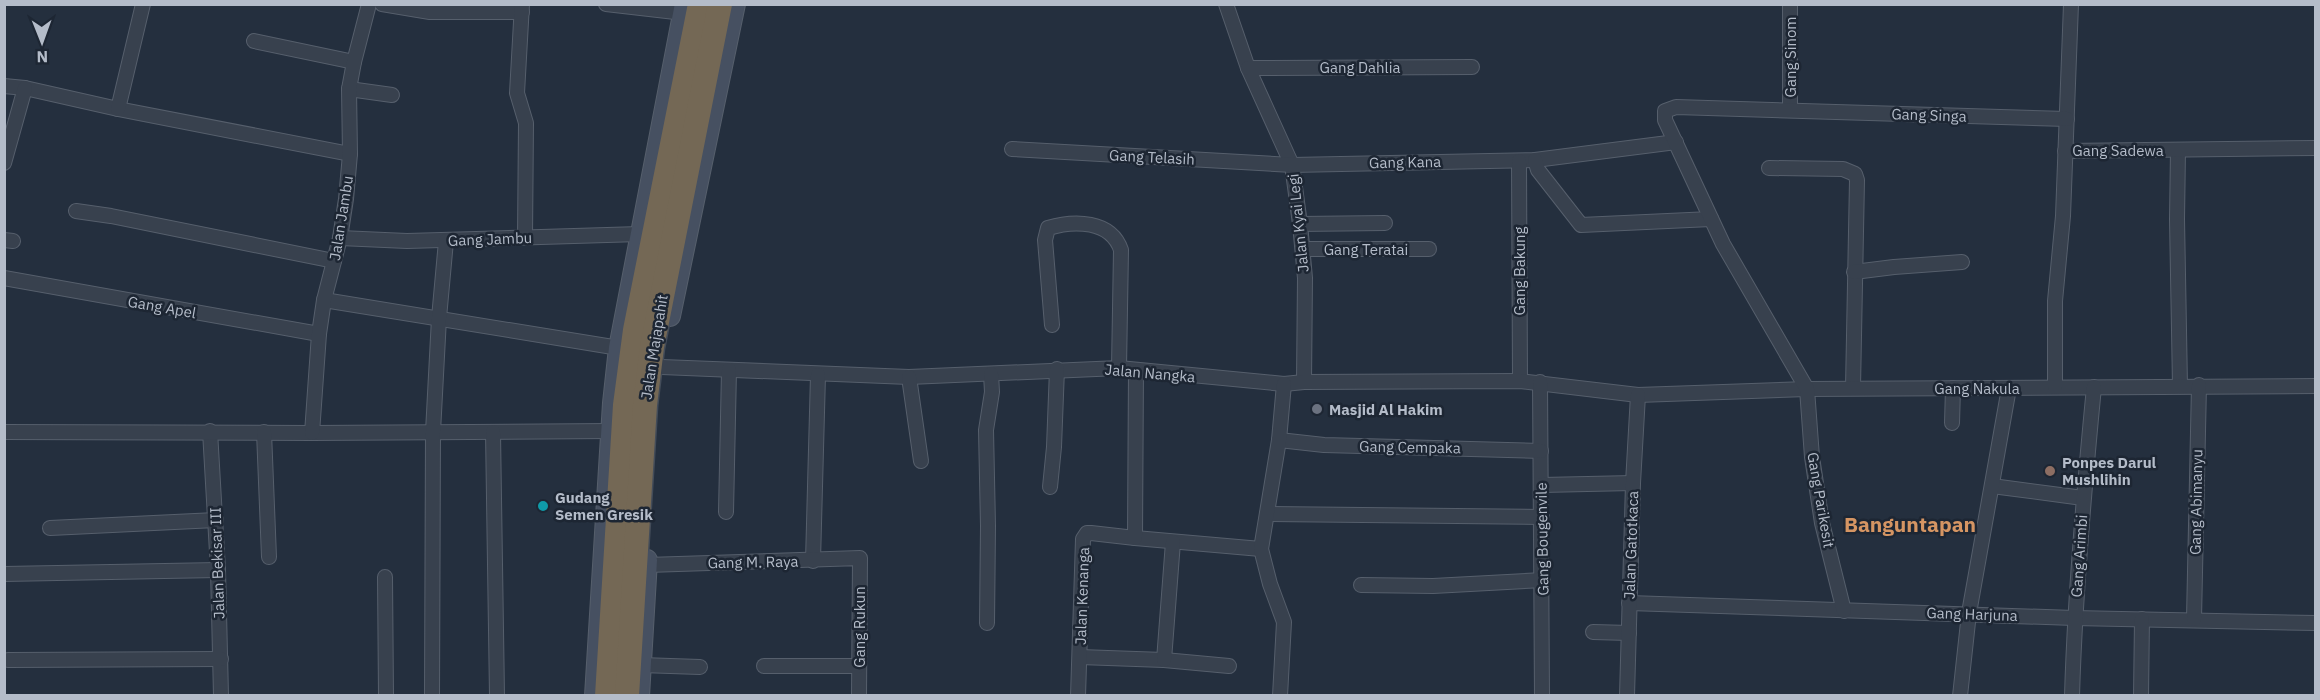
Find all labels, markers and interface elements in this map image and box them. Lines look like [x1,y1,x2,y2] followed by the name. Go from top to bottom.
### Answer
[12,12,72,72] north arrow
[1781,17,1800,97] street label: Gang Sinom
[36,47,48,67] text: N
[1320,58,1400,77] street label: Gang Dahlia
[1891,104,1967,126] street label: Gang Singa
[2072,141,2164,160] street label: Gang Sadewa
[1109,145,1195,169] street label: Gang Telasih
[1369,152,1441,172] street label: Gang Kana
[1283,173,1313,273] street label: Jalan Kyai Legi
[325,174,357,262] street label: Jalan Jambu
[1510,226,1529,315] street label: Gang Bakung
[447,228,533,250] street label: Gang Jambu
[1324,240,1408,259] street label: Gang Teratai
[126,292,198,322] street label: Gang Apel
[636,293,672,401] street label: Jalan Majapahit
[1104,360,1196,386] street label: Jalan Nangka
[1934,379,2020,398] street label: Gang Nakula
[1329,400,1443,419] place label: Masjid Al Hakim
[1310,402,1324,416] marker: Masjid Al Hakim
[1359,437,1461,457] street label: Gang Cempaka
[2186,449,2206,555] street label: Gang Abimanyu
[1803,451,1839,549] street label: Gang Parikesit
[2062,453,2157,489] place label: Ponpes Darul Mushlihin
[2043,464,2057,478] marker: Ponpes Darul Mushlihin
[1532,482,1552,596] street label: Gang Bougenvile
[555,488,653,524] place label: Gudang Semen Gresik
[1620,490,1642,600] street label: Jalan Gatotkaca
[536,499,550,513] marker: Gudang Semen Gresik
[206,507,228,619] street label: Jalan Bekisar III
[1844,510,1976,538] district label: Banguntapan
[2067,514,2091,598] street label: Gang Arimbi
[1071,547,1093,645] street label: Jalan Kenanga
[707,552,799,572] street label: Gang M. Raya
[850,586,869,668] street label: Gang Rukun
[1926,603,2018,625] street label: Gang Harjuna

